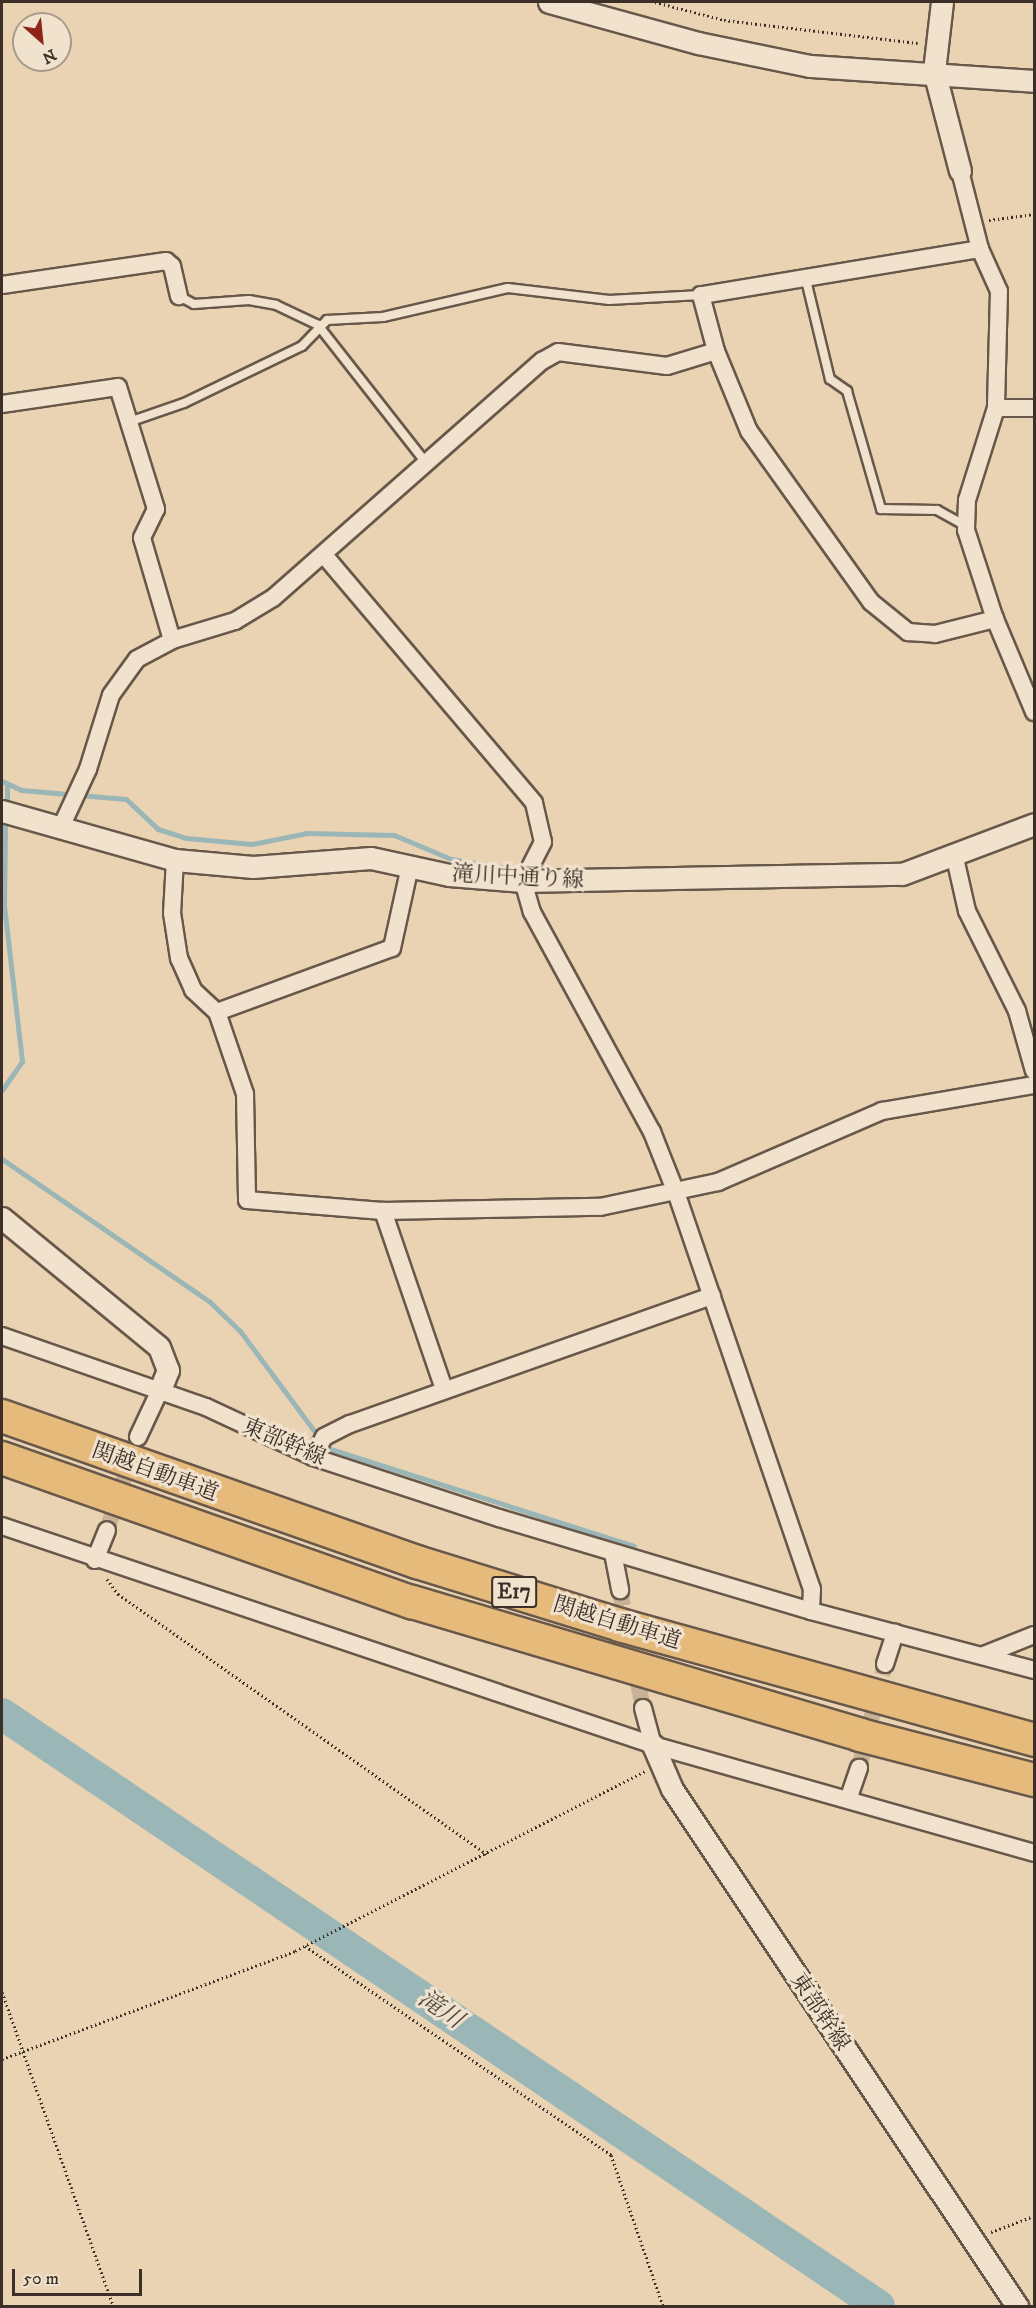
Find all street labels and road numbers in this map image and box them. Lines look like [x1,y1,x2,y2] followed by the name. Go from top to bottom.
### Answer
[451,860,585,894] street label: 滝川中通り線
[238,1413,330,1471] street label: 東部幹線
[88,1437,222,1507] street label: 関越自動車道
[490,1574,538,1610] road number: E17
[550,1591,684,1655] street label: 関越自動車道
[784,1968,856,2056] street label: 東部幹線

